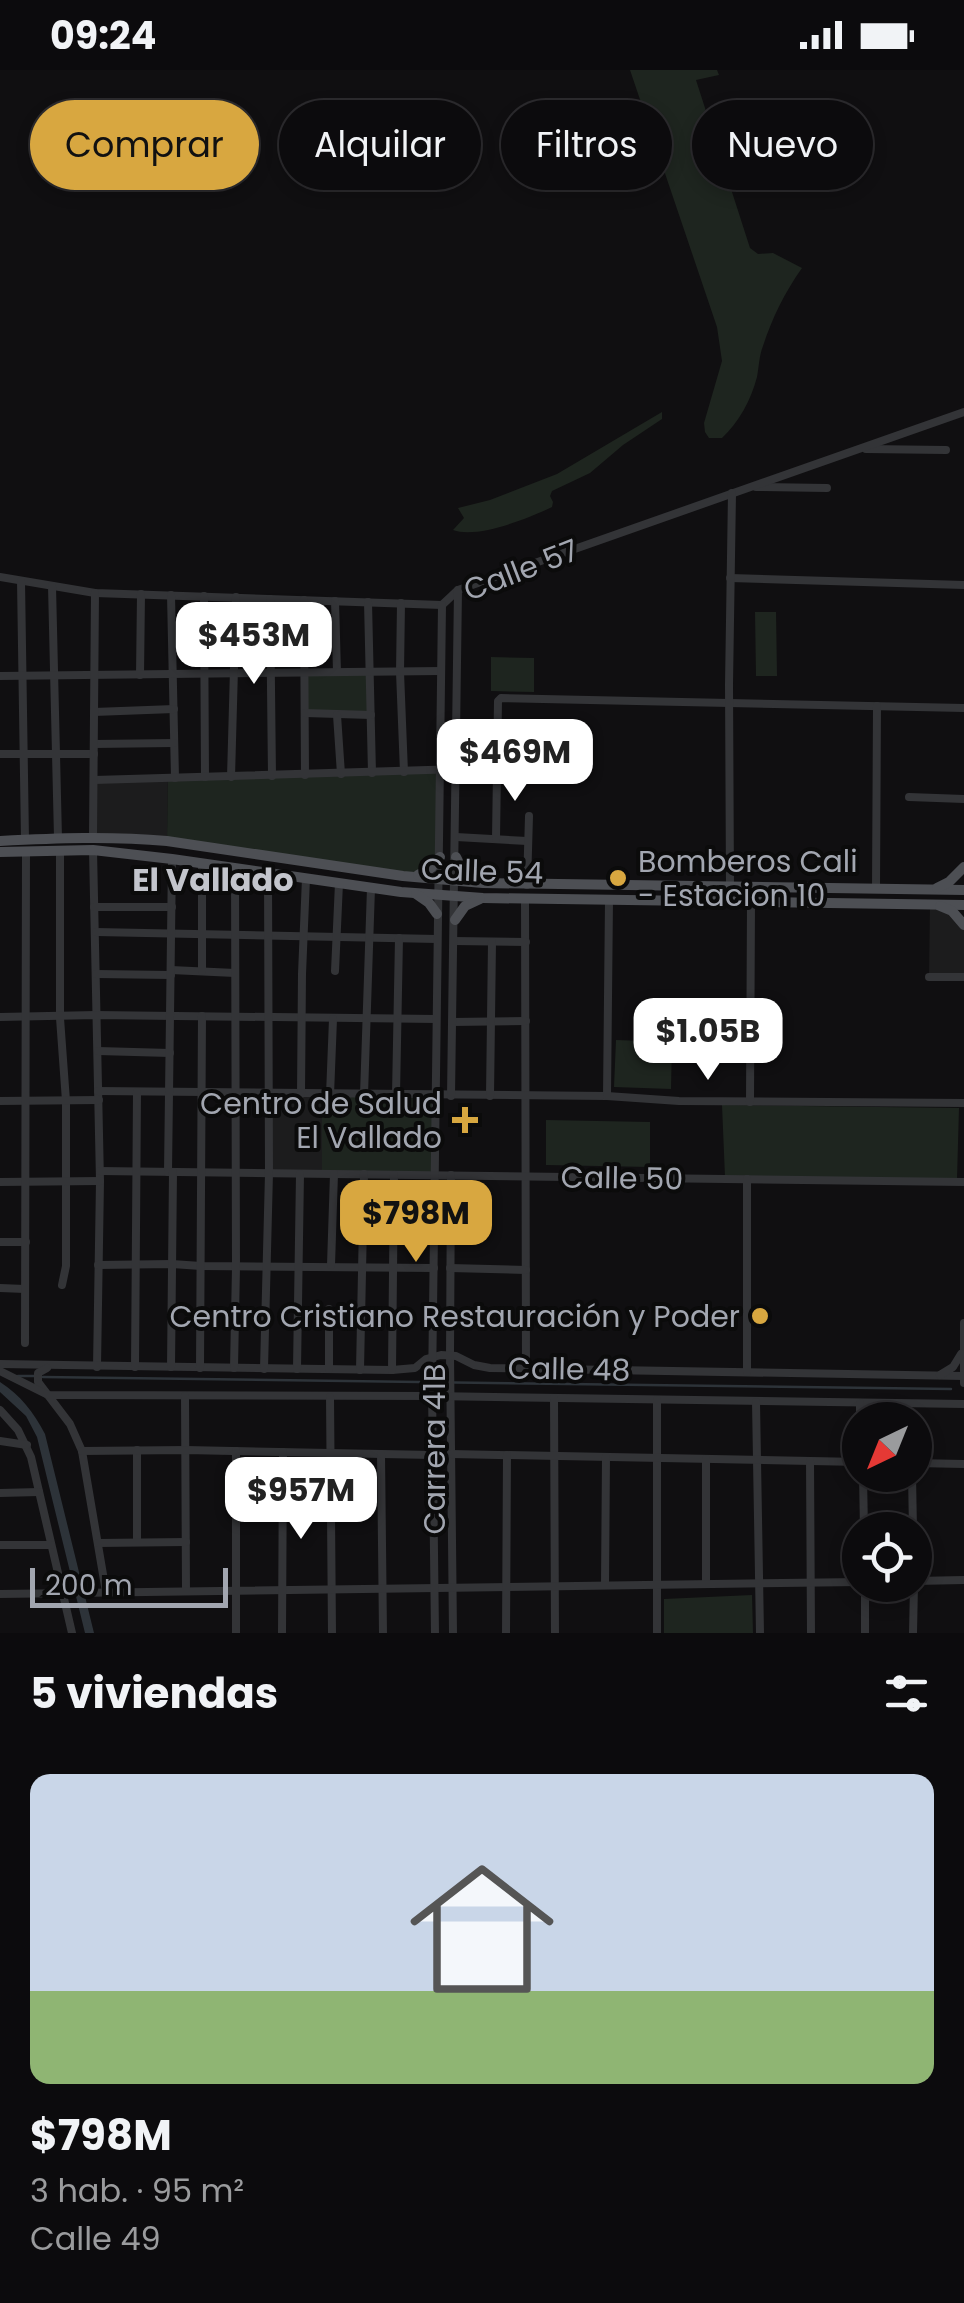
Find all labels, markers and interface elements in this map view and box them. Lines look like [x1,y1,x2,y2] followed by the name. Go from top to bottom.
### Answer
[50,9,156,62] text: 09:24
[30,100,259,190] chip: Comprar
[279,100,481,190] chip: Alquilar
[501,100,672,190] chip: Filtros
[692,100,873,190] chip: Nuevo
[457,528,585,612] street label: Calle 57
[184,602,324,687] pin: $453M
[198,612,310,657] text: $453M
[445,719,585,804] pin: $469M
[459,729,571,774] text: $469M
[638,840,858,917] place label: Bomberos Cali - Estacion 10
[420,847,544,895] street label: Calle 54
[132,857,294,902] district label: El Vallado
[607,867,629,889] marker: Bomberos Cali - Estacion 10
[627,998,789,1083] pin: $1.05B
[656,1008,760,1053] text: $1.05B
[200,1082,442,1159] place label: Centro de Salud El Vallado
[452,1107,478,1133] marker: Centro de Salud El Vallado
[560,1155,684,1201] street label: Calle 50
[346,1180,486,1265] pin: $798M
[362,1190,470,1235] text: $798M
[169,1295,740,1338] place label: Centro Cristiano Restauración y Poder
[749,1305,771,1327] marker: Centro Cristiano Restauración y Poder
[507,1346,631,1392] street label: Calle 48
[413,1364,456,1534] street label: Carrera 41B
[842,1402,932,1492] north arrow
[842,1402,932,1602] map controls
[231,1457,371,1542] pin: $957M
[247,1467,355,1512] text: $957M
[842,1512,932,1602] button: locate
[30,1563,228,1608] scale bar
[45,1566,133,1605] text: 200 m
[30,1664,278,1723] text: 5 viviendas
[879,1666,934,1721] icon: filters
[392,1839,572,2019] icon: home
[30,2106,172,2165] text: $798M
[30,2168,244,2213] text: 3 hab. · 95 m²
[30,2216,161,2261] text: Calle 49

